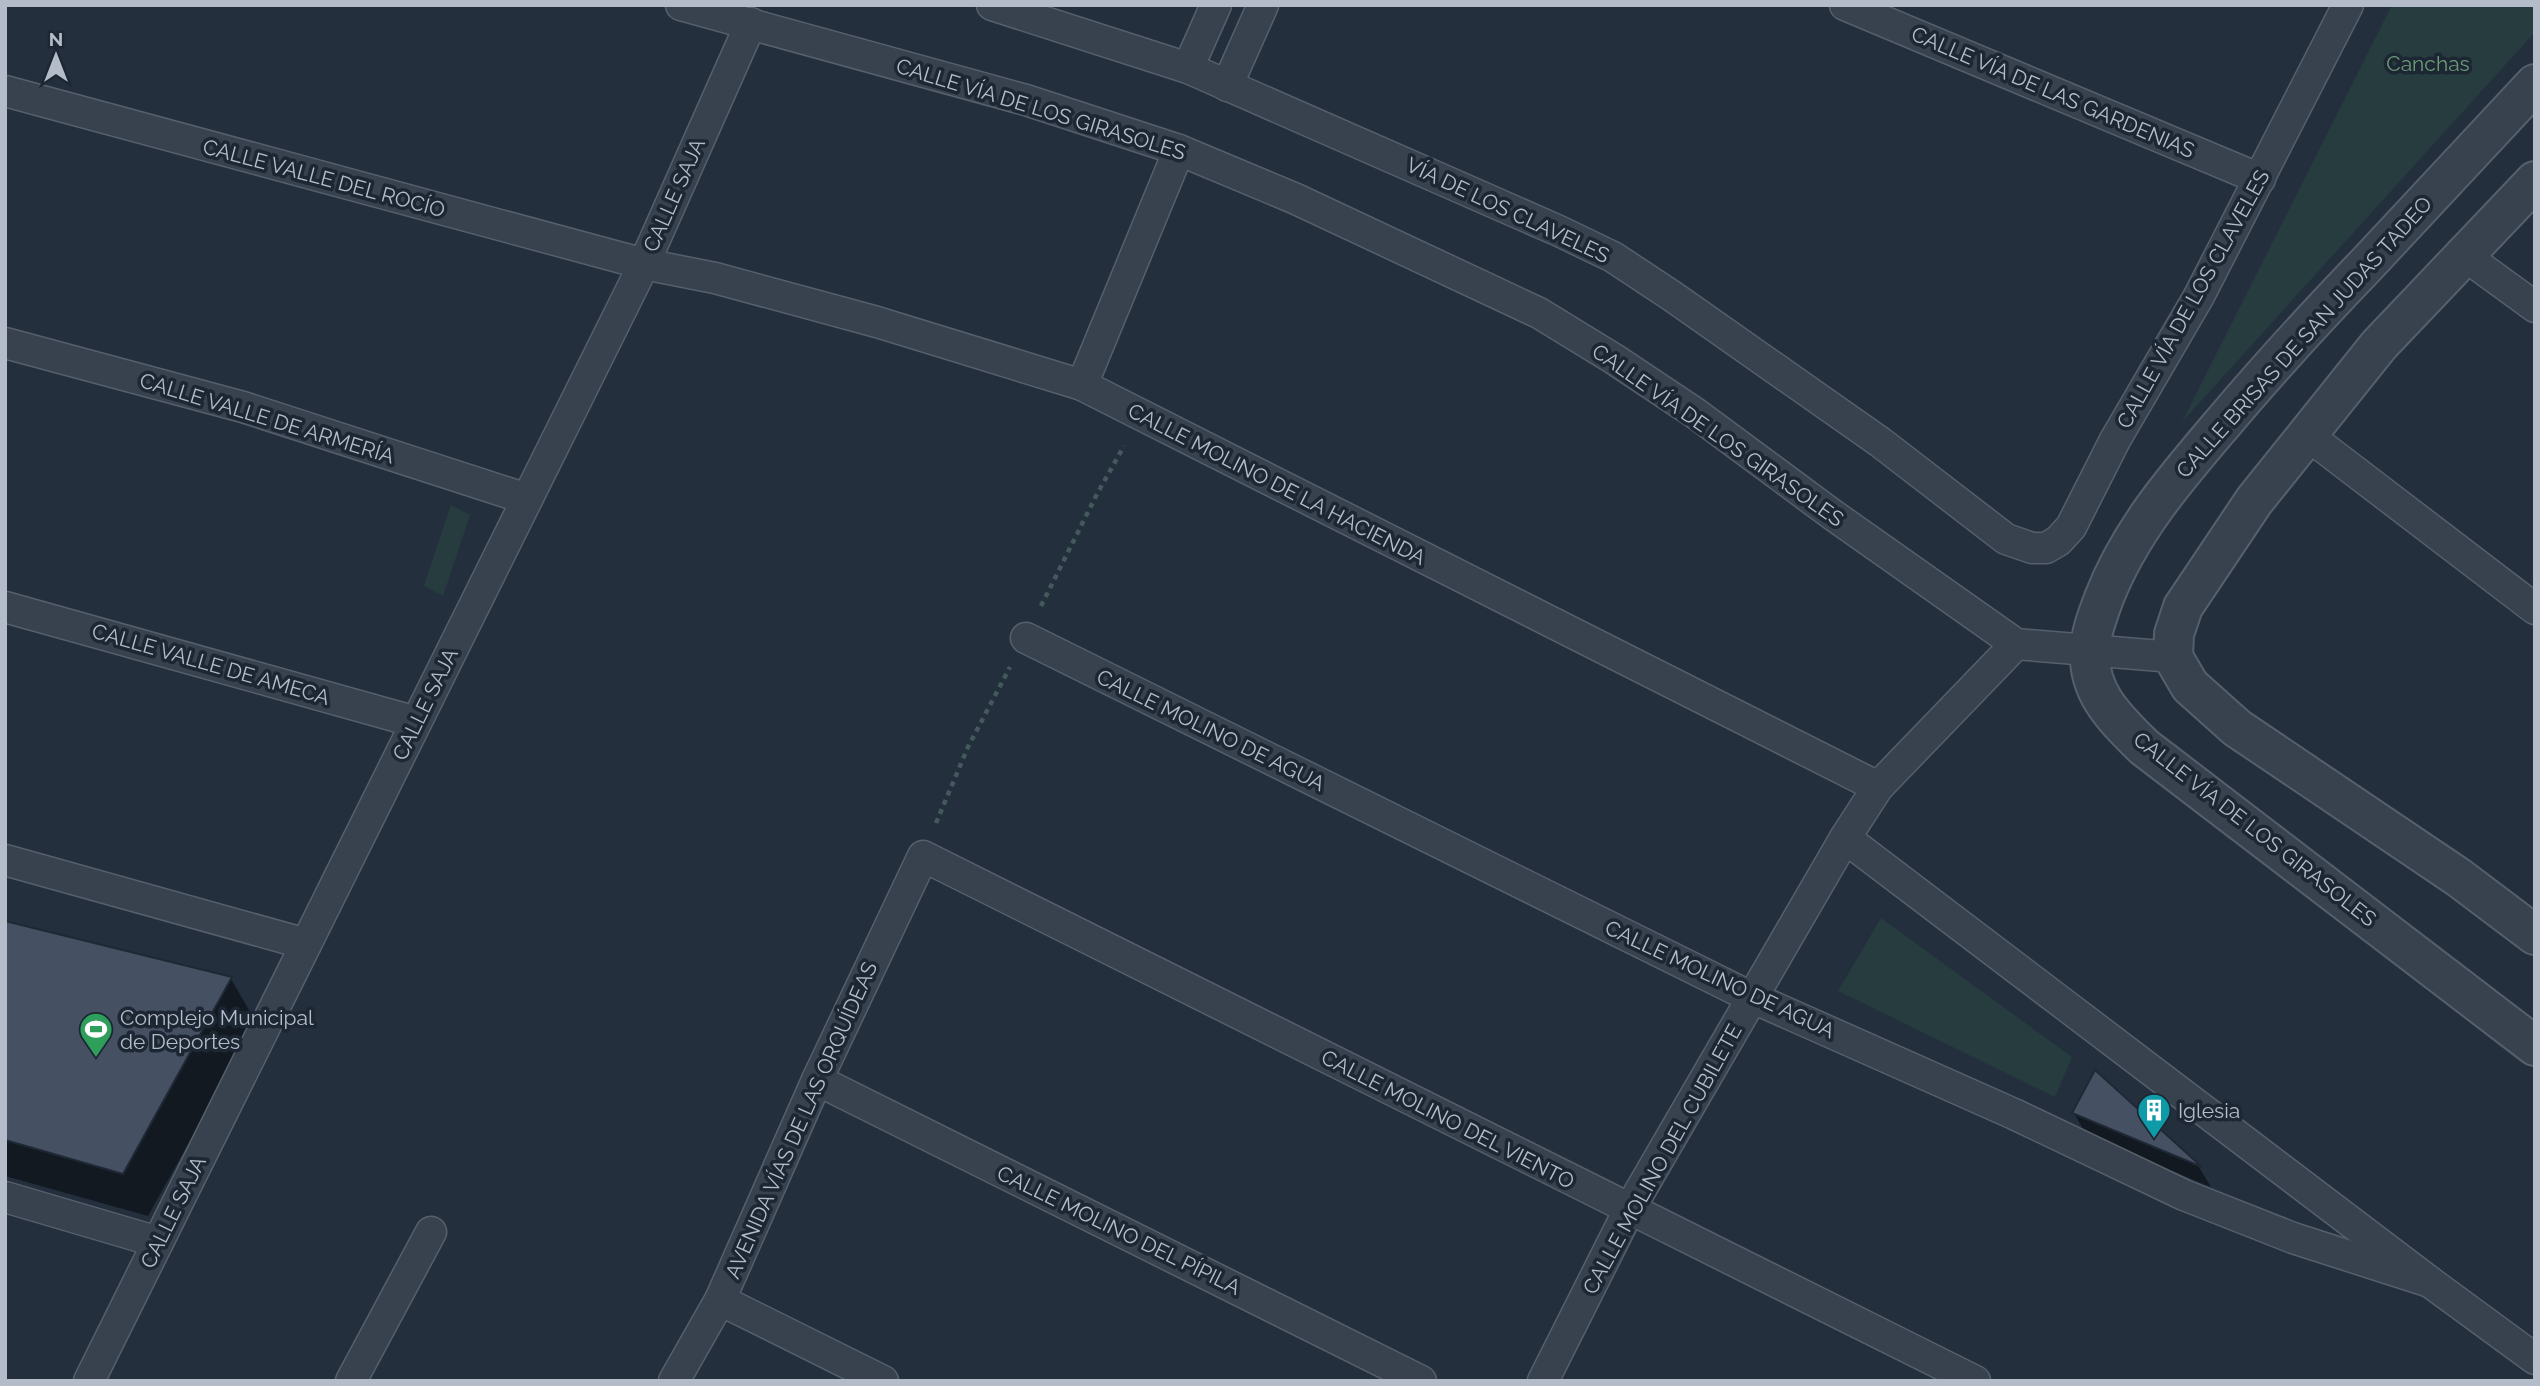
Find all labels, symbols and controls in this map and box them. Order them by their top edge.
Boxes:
north arrow [21,21,91,91]
street label: CALLE VÍA DE LAS GARDENIAS [1908,21,2199,163]
text: N [49,28,63,50]
park label: Canchas [2386,51,2470,76]
street label: CALLE VÍA DE LOS GIRASOLES [893,53,1189,165]
street label: CALLE VALLE DEL ROCÍO [200,134,448,222]
street label: CALLE SAJA [638,134,710,256]
street label: VÍA DE LOS CLAVELES [1402,152,1614,268]
street label: CALLE VÍA DE LOS CLAVELES [2111,165,2275,433]
street label: CALLE BRISAS DE SAN JUDAS TADEO [2171,191,2437,483]
street label: CALLE VÍA DE LOS GIRASOLES [1587,338,1849,532]
street label: CALLE VALLE DE ARMERÍA [137,367,397,469]
street label: CALLE MOLINO DE LA HACIENDA [1124,398,1430,570]
street label: CALLE VALLE DE AMECA [89,618,333,710]
street label: CALLE SAJA [387,644,463,764]
street label: CALLE MOLINO DE AGUA [1093,664,1329,796]
street label: CALLE VÍA DE LOS GIRASOLES [2129,726,2382,932]
street label: CALLE MOLINO DE AGUA [1601,915,1839,1043]
street label: AVENIDA VÍAS DE LAS ORQUÍDEAS [720,958,882,1282]
place label: Complejo Municipal de Deportes [120,1005,314,1054]
sports icon: Complejo Municipal de Deportes [77,1010,115,1059]
street label: CALLE MOLINO DEL CUBILETE [1577,1020,1747,1298]
street label: CALLE MOLINO DEL VIENTO [1317,1044,1579,1194]
building icon: Iglesia [2135,1091,2173,1140]
place label: Iglesia [2178,1098,2240,1123]
street label: CALLE SAJA [135,1152,211,1272]
street label: CALLE MOLINO DEL PÍPILA [993,1160,1245,1300]

